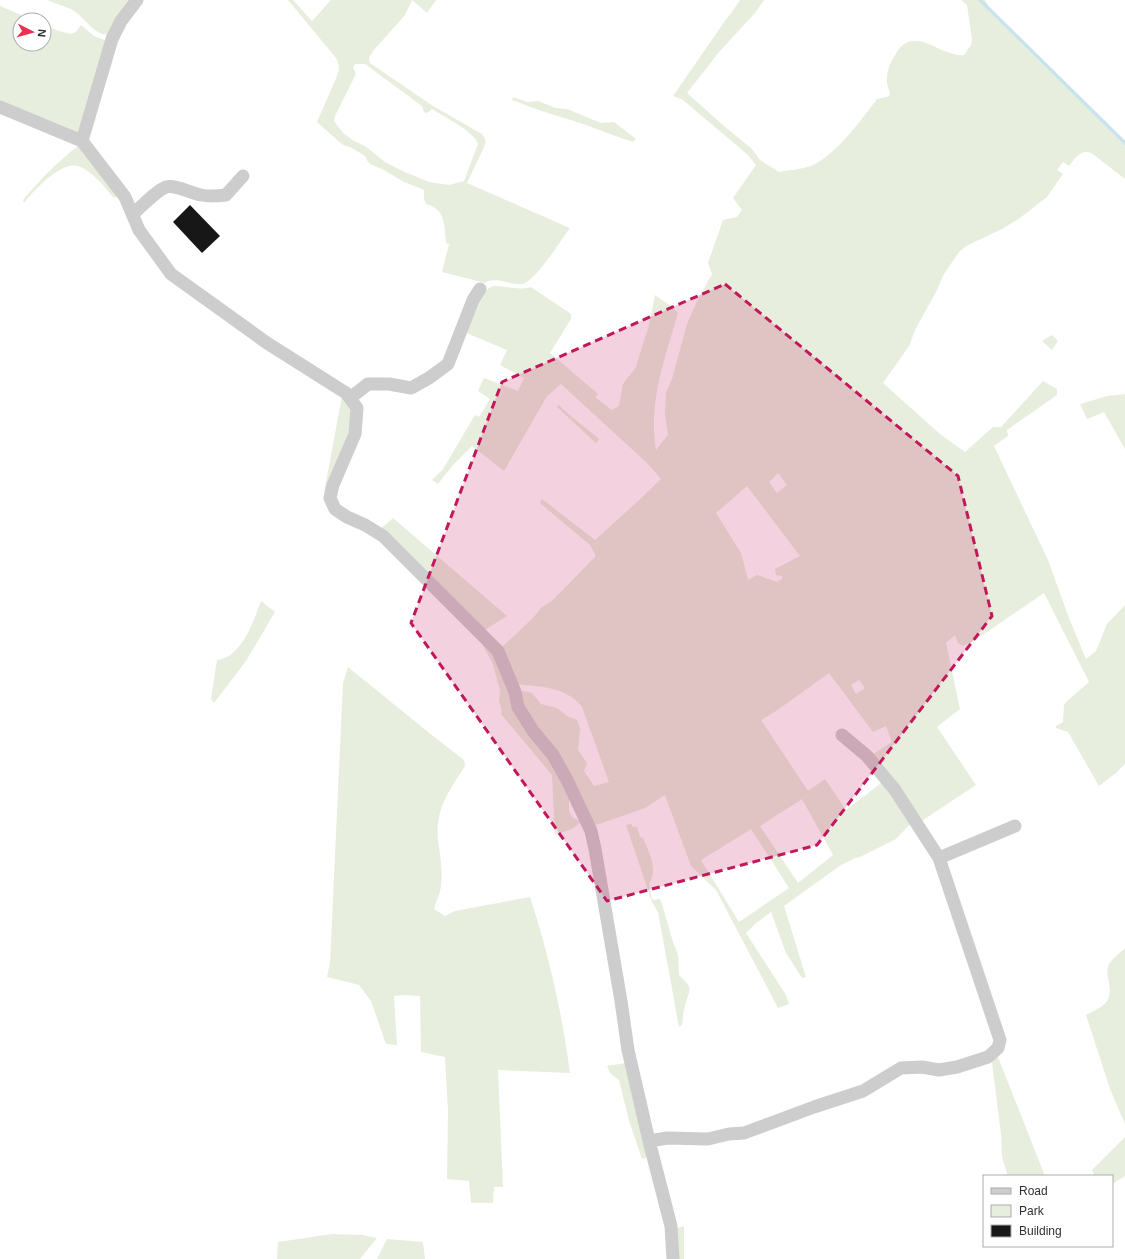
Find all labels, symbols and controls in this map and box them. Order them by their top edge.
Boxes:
north arrow [12,12,52,52]
text: N [36,28,48,38]
legend [983,1175,1113,1247]
text: Road [1019,1184,1048,1198]
text: Park [1019,1204,1045,1218]
text: Building [1019,1224,1062,1238]

